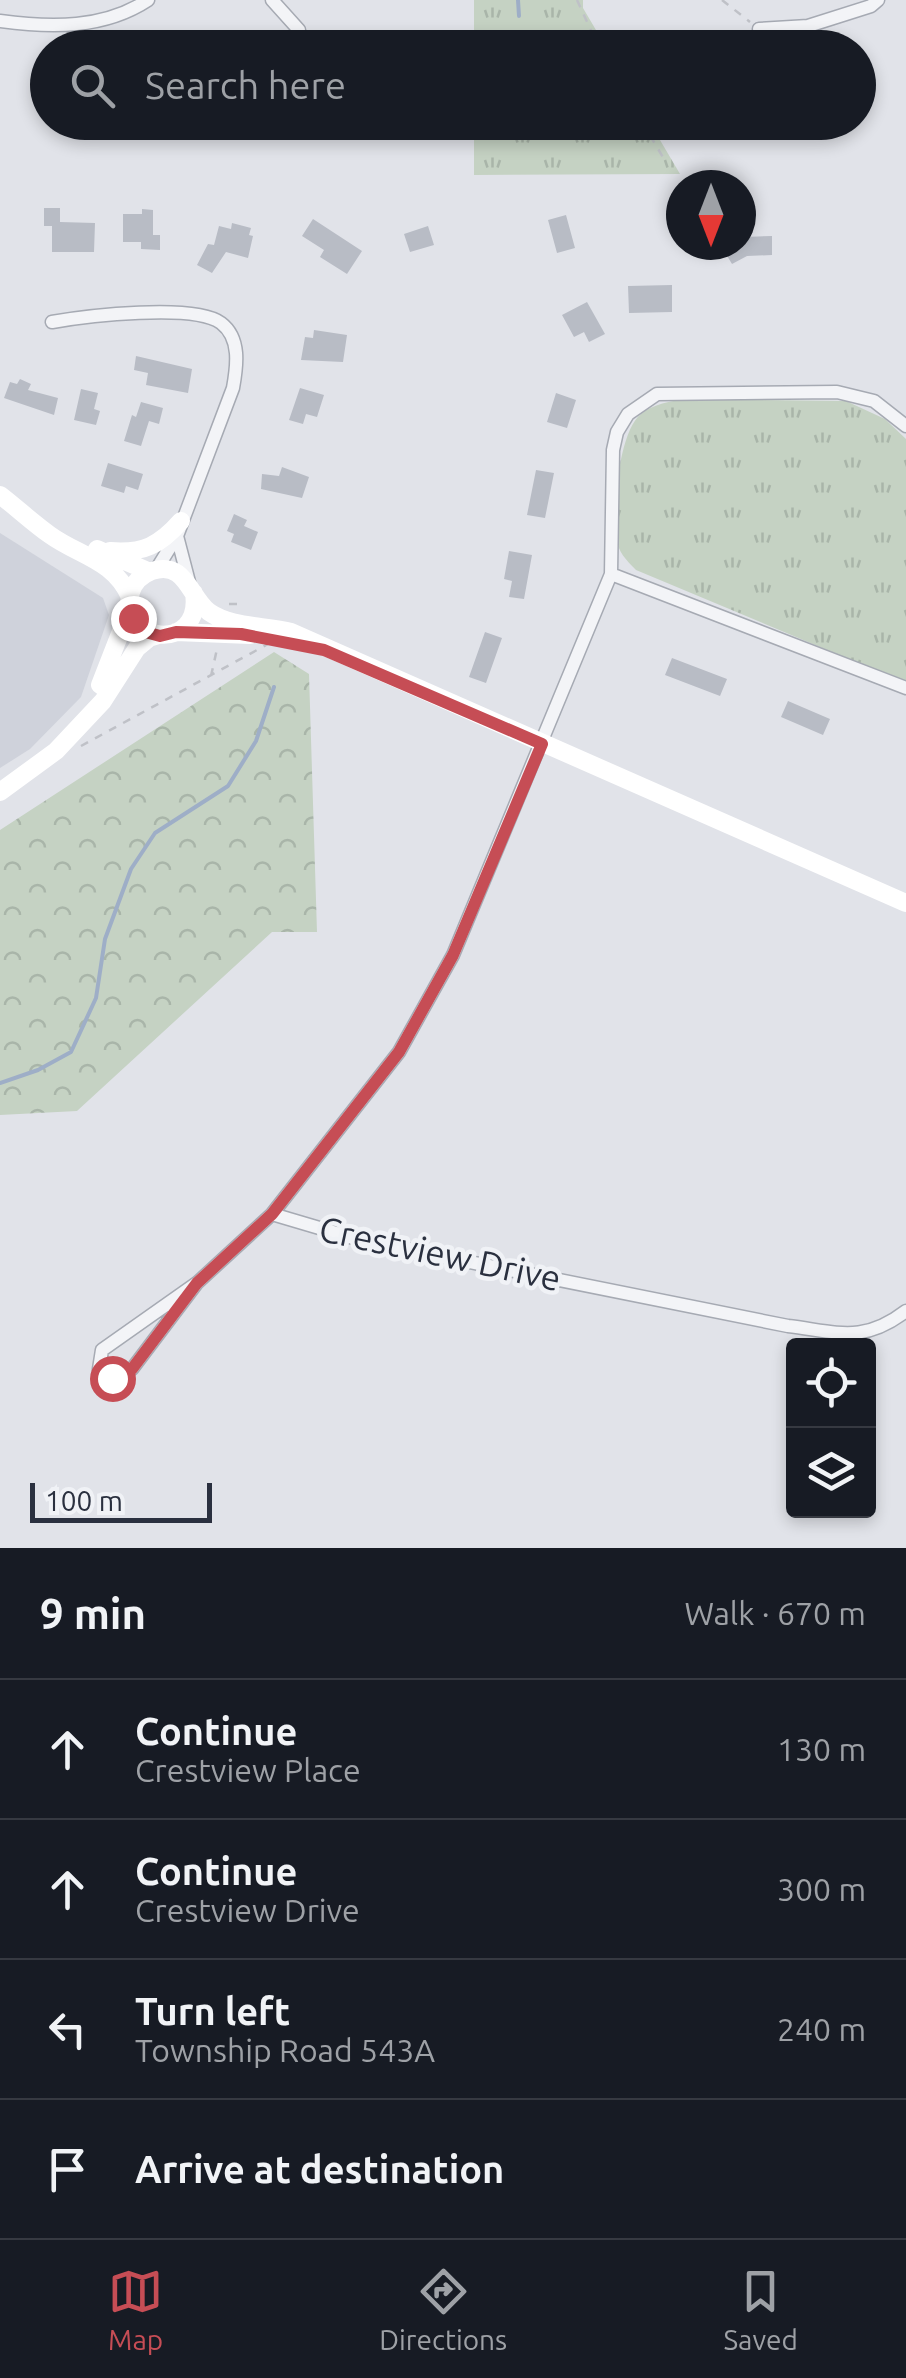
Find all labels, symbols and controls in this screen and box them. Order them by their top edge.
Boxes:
search box [30,30,876,140]
icon: search [65,58,120,113]
text: Search here [145,64,346,106]
north arrow [666,170,756,260]
route end [111,596,157,642]
street label: Crestview Drive [316,1208,565,1298]
map controls [786,1338,876,1518]
button: locate [786,1338,876,1428]
route start [90,1356,136,1402]
button: layers [786,1428,876,1518]
scale bar [30,1478,212,1522]
text: 100 m [45,1485,123,1516]
text: 9 min [40,1590,146,1637]
text: Walk · 670 m [684,1595,866,1631]
text: Continue [135,1710,297,1752]
icon: ahead [40,1722,95,1777]
text: 130 m [777,1731,866,1767]
text: Crestview Place [135,1752,361,1788]
text: Continue [135,1850,297,1892]
icon: ahead [40,1862,95,1917]
text: 300 m [777,1871,866,1907]
text: Crestview Drive [135,1892,360,1928]
text: Turn left [135,1990,290,2032]
icon: left [40,2002,95,2057]
text: 240 m [777,2011,866,2047]
text: Township Road 543A [135,2032,435,2068]
icon: arrive [40,2142,95,2197]
text: Arrive at destination [135,2148,504,2190]
tab: Map [108,2264,163,2355]
tab: Directions [379,2264,507,2355]
tab: Saved [723,2264,798,2355]

